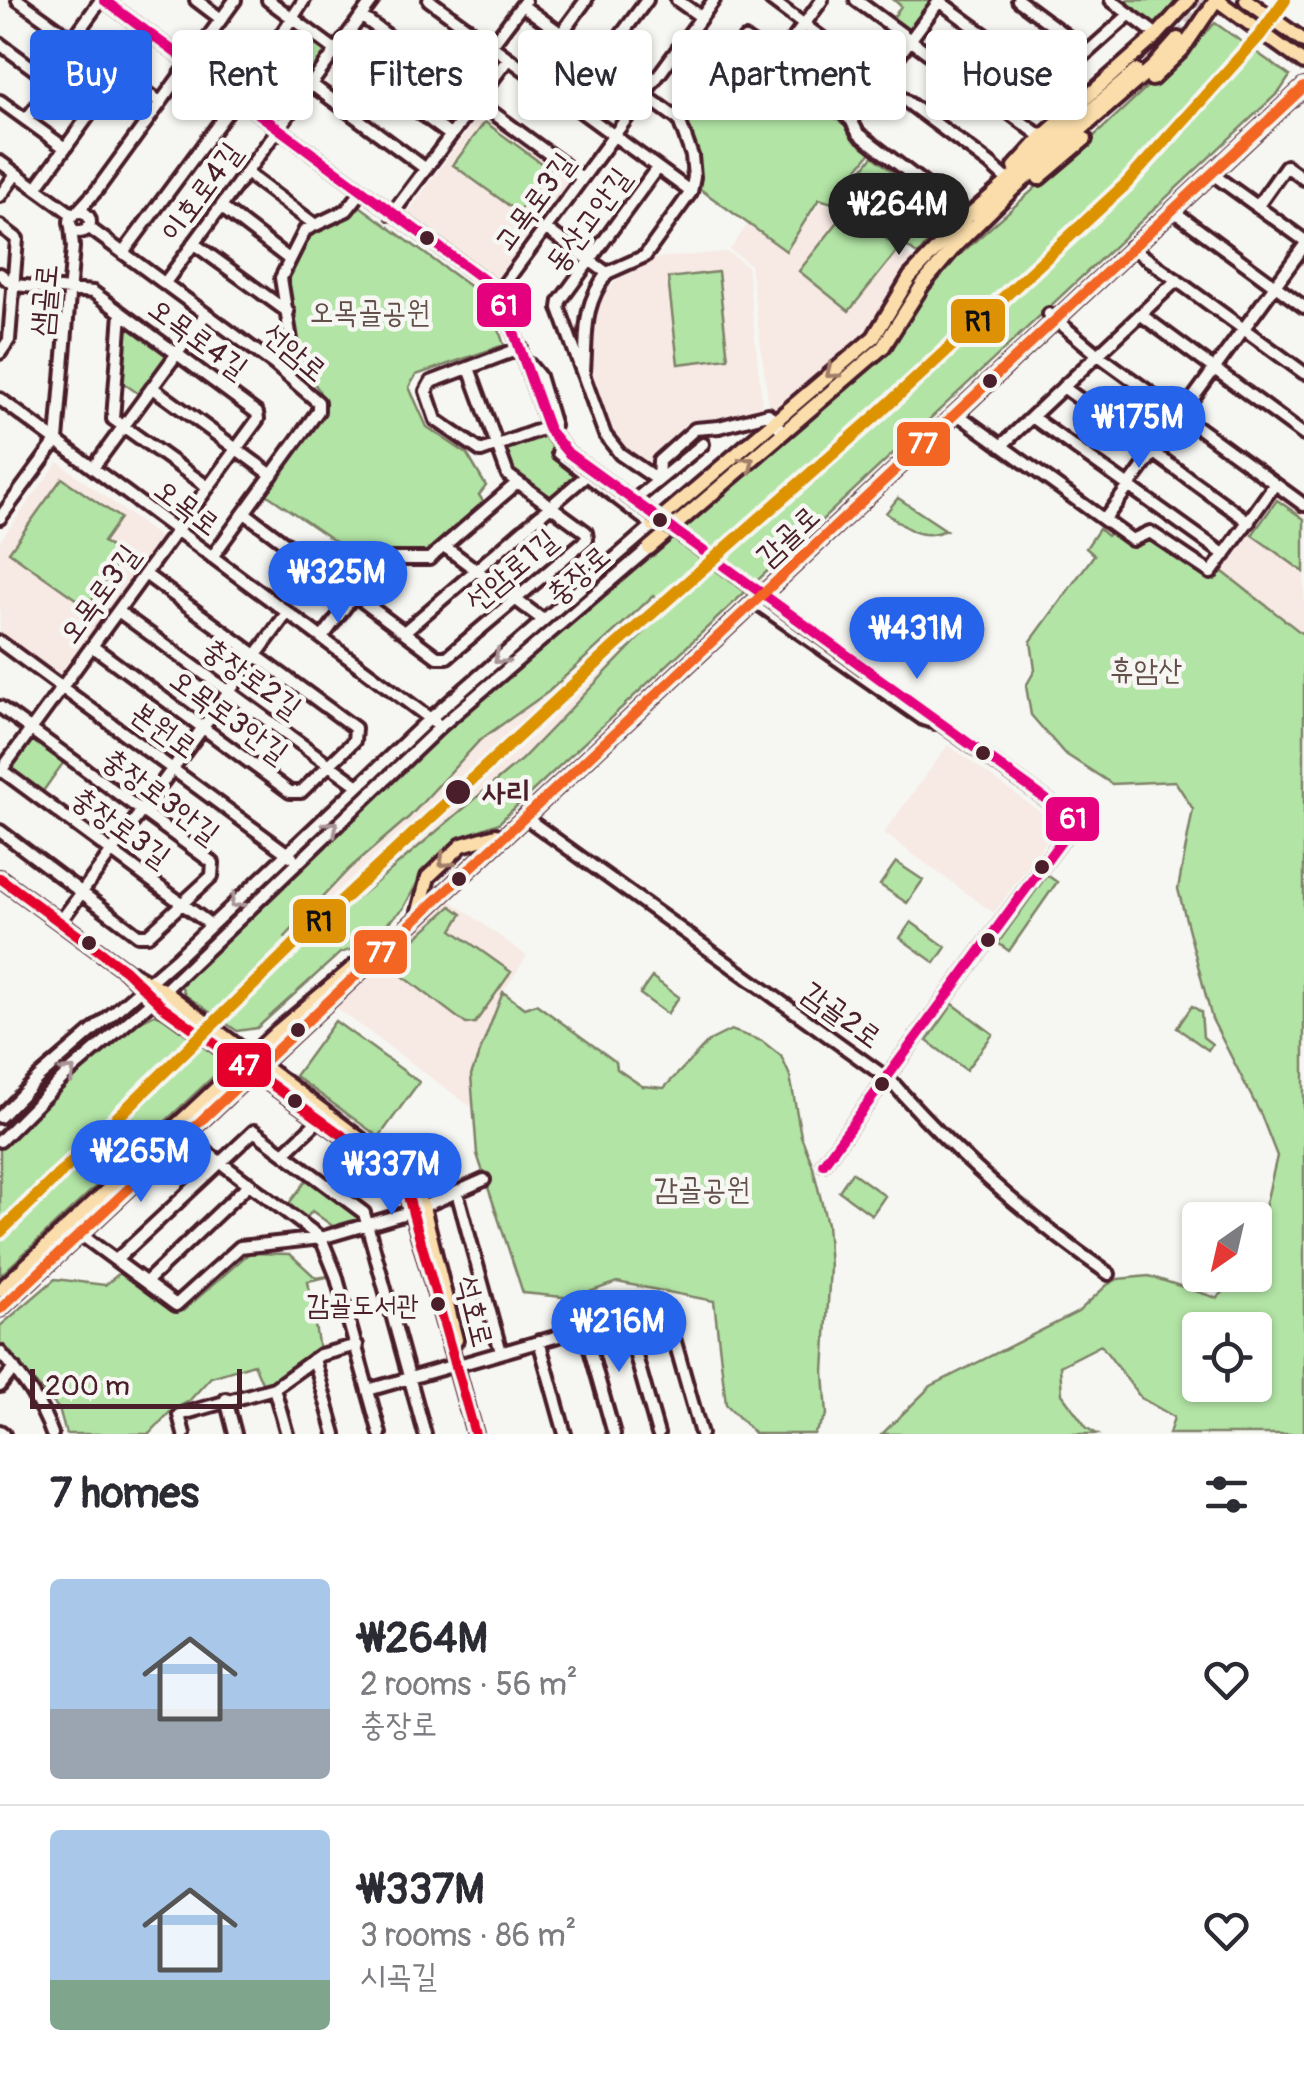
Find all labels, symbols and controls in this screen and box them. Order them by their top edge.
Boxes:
chip: Buy [30,30,152,120]
chip: Rent [172,30,313,120]
chip: Filters [333,30,498,120]
chip: New [518,30,652,120]
chip: Apartment [672,30,906,120]
chip: House [926,30,1087,120]
street label: 이호로4길 [153,135,250,249]
street label: 고목로3길 [486,146,583,259]
street label: 동산고안길 [538,161,639,280]
pin: ₩264M [829,173,969,258]
text: ₩264M [850,185,948,225]
unlabelled marker [417,228,437,248]
street label: 샘골로 [23,262,66,338]
line badge: 61 [475,281,533,329]
text: 61 [490,289,518,324]
street label: 오목로4길 [141,290,255,387]
park label: 오목골공원 [310,294,430,331]
line badge: R1 [949,297,1007,345]
text: R1 [964,305,992,340]
street label: 선암로 [255,315,334,390]
one-way arrow [826,360,844,378]
unlabelled marker [980,371,1000,391]
pin: ₩175M [1069,386,1209,471]
text: ₩175M [1094,398,1184,438]
line badge: 77 [895,420,952,468]
text: 77 [908,427,938,462]
one-way arrow [737,457,755,475]
street label: 오목로 [147,471,227,544]
street label: 감골로 [749,498,827,575]
unlabelled marker [650,510,670,530]
street label: 선암로1길 [458,521,565,619]
street label: 오목로3길 [51,538,148,651]
street label: 충장로 [539,538,618,613]
pin: ₩325M [268,541,408,626]
text: ₩325M [290,553,386,593]
pin: ₩431M [847,597,987,682]
text: ₩431M [871,609,963,649]
street label: 충장로2길 [195,630,308,727]
one-way arrow [493,646,512,664]
park label: 휴암산 [1110,652,1182,689]
street label: 오목로3안길 [162,661,295,772]
street label: 본원로 [124,694,204,767]
street label: 충장로3안길 [95,740,227,853]
unlabelled marker [973,743,993,763]
place label: 사리 [481,774,530,811]
marker: 사리 [443,777,473,807]
street label: 충장로3길 [64,779,177,876]
line badge: 61 [1044,795,1101,843]
text: 61 [1059,802,1087,837]
one-way arrow [321,821,339,839]
one-way arrow [439,849,457,867]
unlabelled marker [1032,857,1052,877]
unlabelled marker [449,869,469,889]
one-way arrow [229,890,247,908]
line badge: R1 [291,897,348,945]
text: R1 [305,905,333,940]
line badge: 77 [352,928,409,976]
unlabelled marker [978,930,998,950]
unlabelled marker [79,933,99,953]
text: 77 [366,936,396,971]
street label: 감골2로 [795,974,889,1057]
unlabelled marker [288,1020,308,1040]
line badge: 47 [215,1041,273,1089]
text: 47 [228,1049,260,1084]
one-way arrow [57,1066,76,1084]
unlabelled marker [872,1074,892,1094]
unlabelled marker [285,1091,305,1111]
pin: ₩265M [71,1120,211,1205]
text: ₩265M [93,1132,189,1172]
pin: ₩337M [322,1133,462,1218]
text: ₩337M [345,1145,439,1185]
park label: 감골공원 [654,1171,750,1208]
north arrow [1182,1202,1272,1292]
map controls [1182,1202,1272,1402]
street label: 석호로 [448,1272,501,1351]
place label: 감골도서관 [306,1288,419,1323]
pin: ₩216M [549,1290,689,1375]
marker: 감골도서관 [428,1294,448,1314]
text: ₩216M [573,1302,665,1342]
button: locate [1182,1312,1272,1402]
scale bar [30,1364,242,1408]
text: 200 m [45,1369,130,1404]
icon: filters [1199,1467,1254,1522]
text: 7 homes [50,1468,199,1520]
text: ₩264M [360,1613,488,1665]
icon: home [130,1619,250,1739]
icon: heart [1199,1652,1254,1707]
text: 2 rooms · 56 m² [360,1665,578,1705]
text: 충장로 [360,1705,437,1745]
text: ₩337M [360,1864,485,1916]
icon: home [130,1870,250,1990]
icon: heart [1199,1903,1254,1958]
text: 3 rooms · 86 m² [360,1916,577,1956]
text: 시곡길 [360,1956,437,1996]

